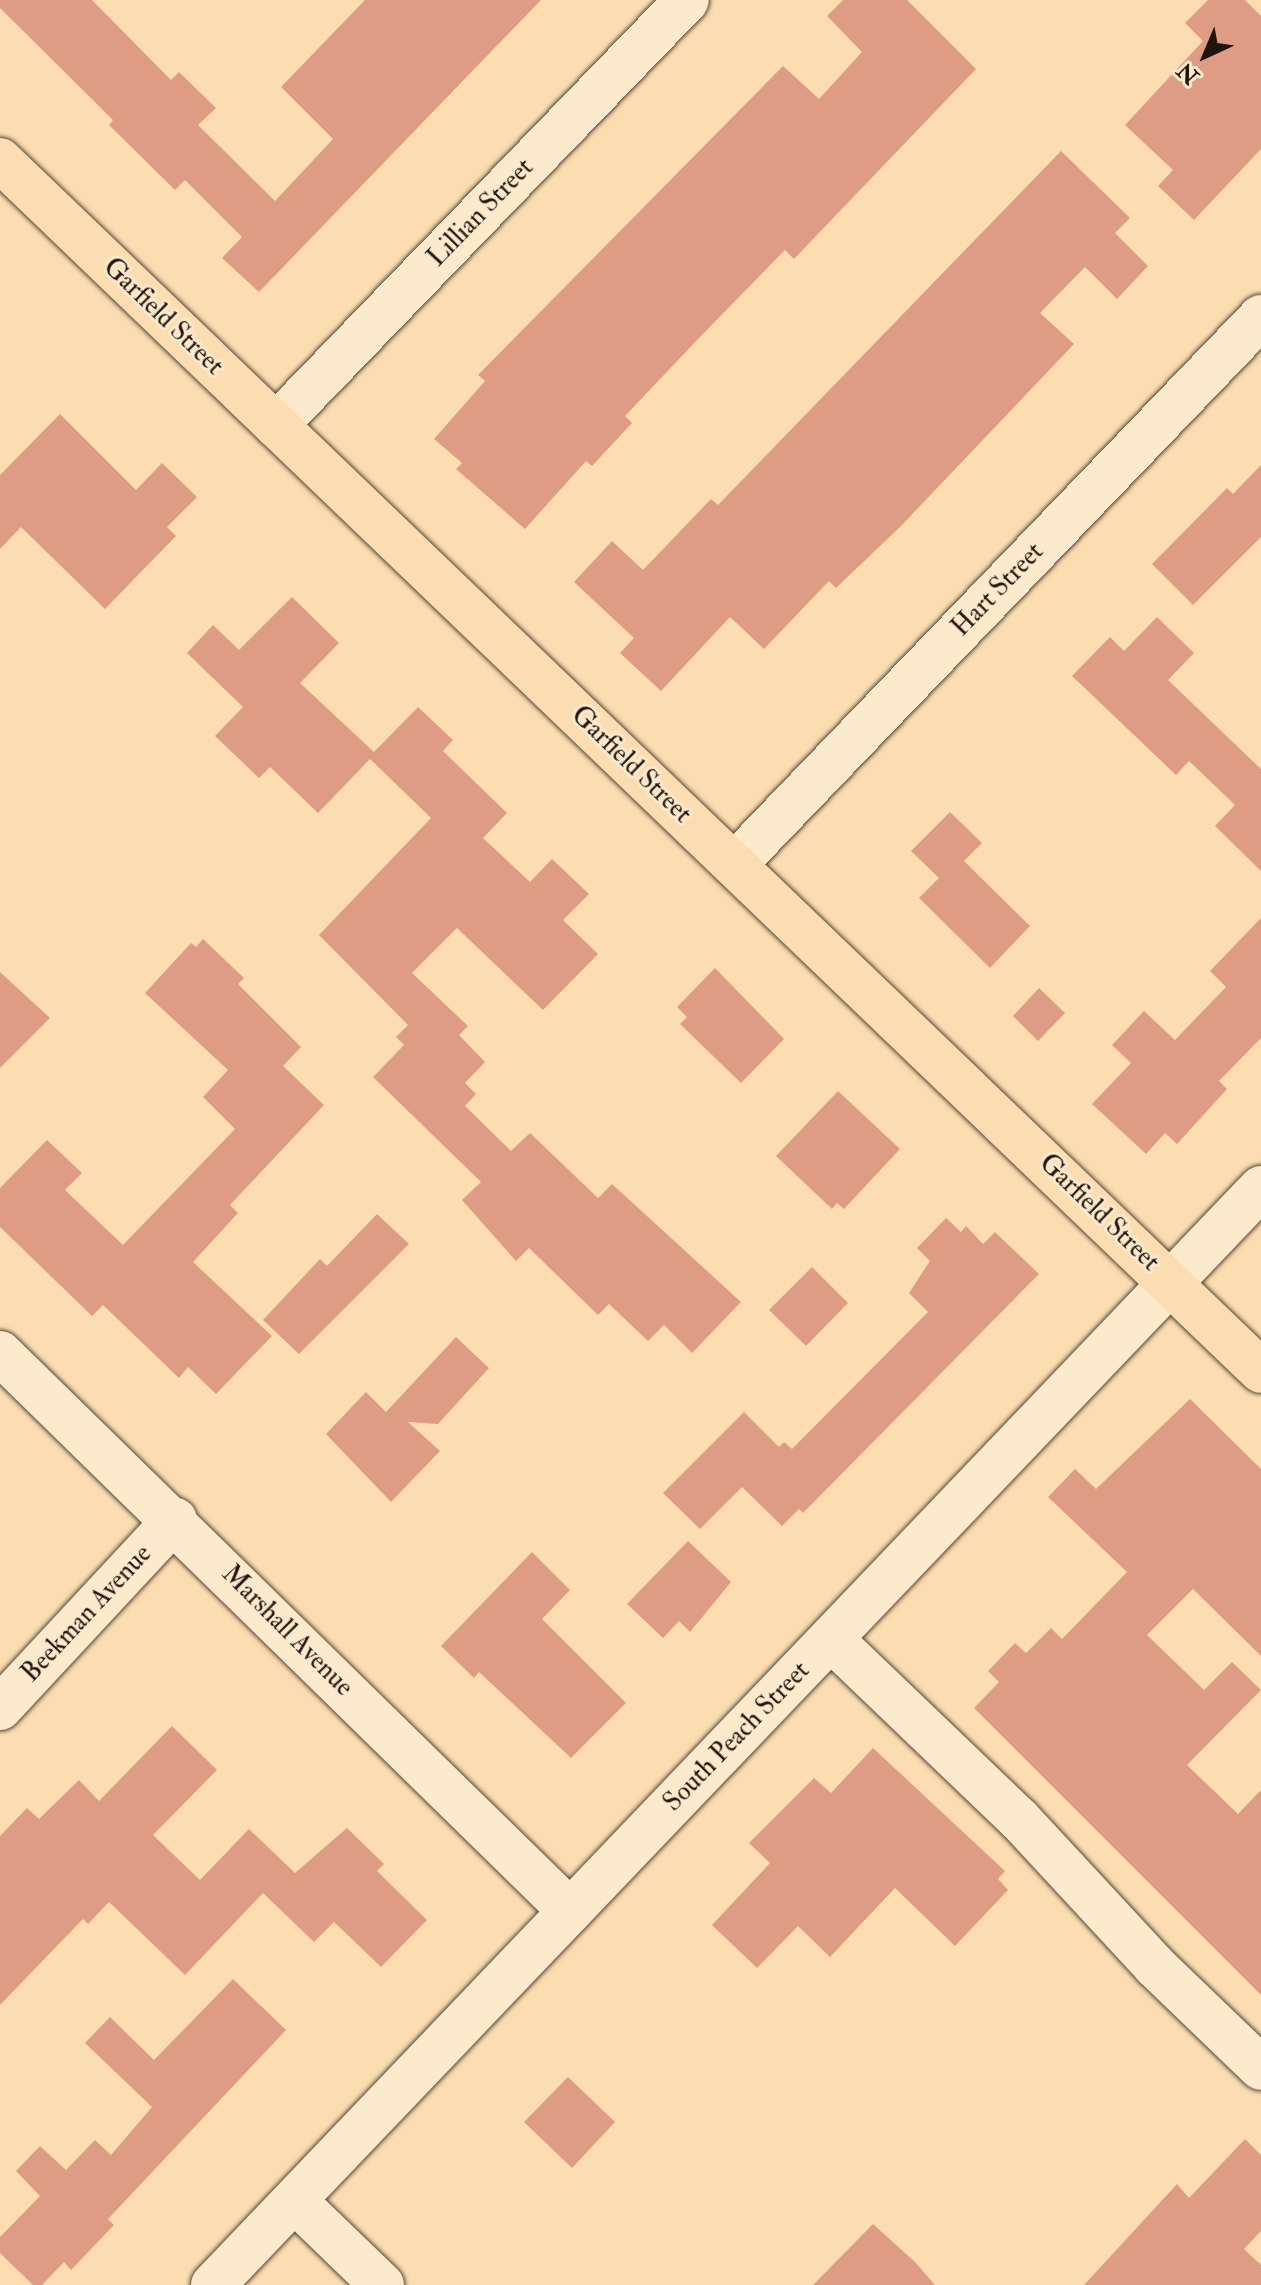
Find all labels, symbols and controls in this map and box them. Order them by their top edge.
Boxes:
north arrow [1165,16,1245,96]
text: N [1172,56,1205,90]
street label: Lillian Street [422,152,540,274]
street label: Garfield Street [96,252,230,382]
street label: Hart Street [946,537,1050,643]
street label: Garfield Street [564,700,698,830]
street label: Garfield Street [1032,1148,1166,1278]
street label: Beekman Avenue [16,1539,158,1689]
street label: Marshall Avenue [215,1559,359,1703]
street label: South Peach Street [658,1656,816,1818]

